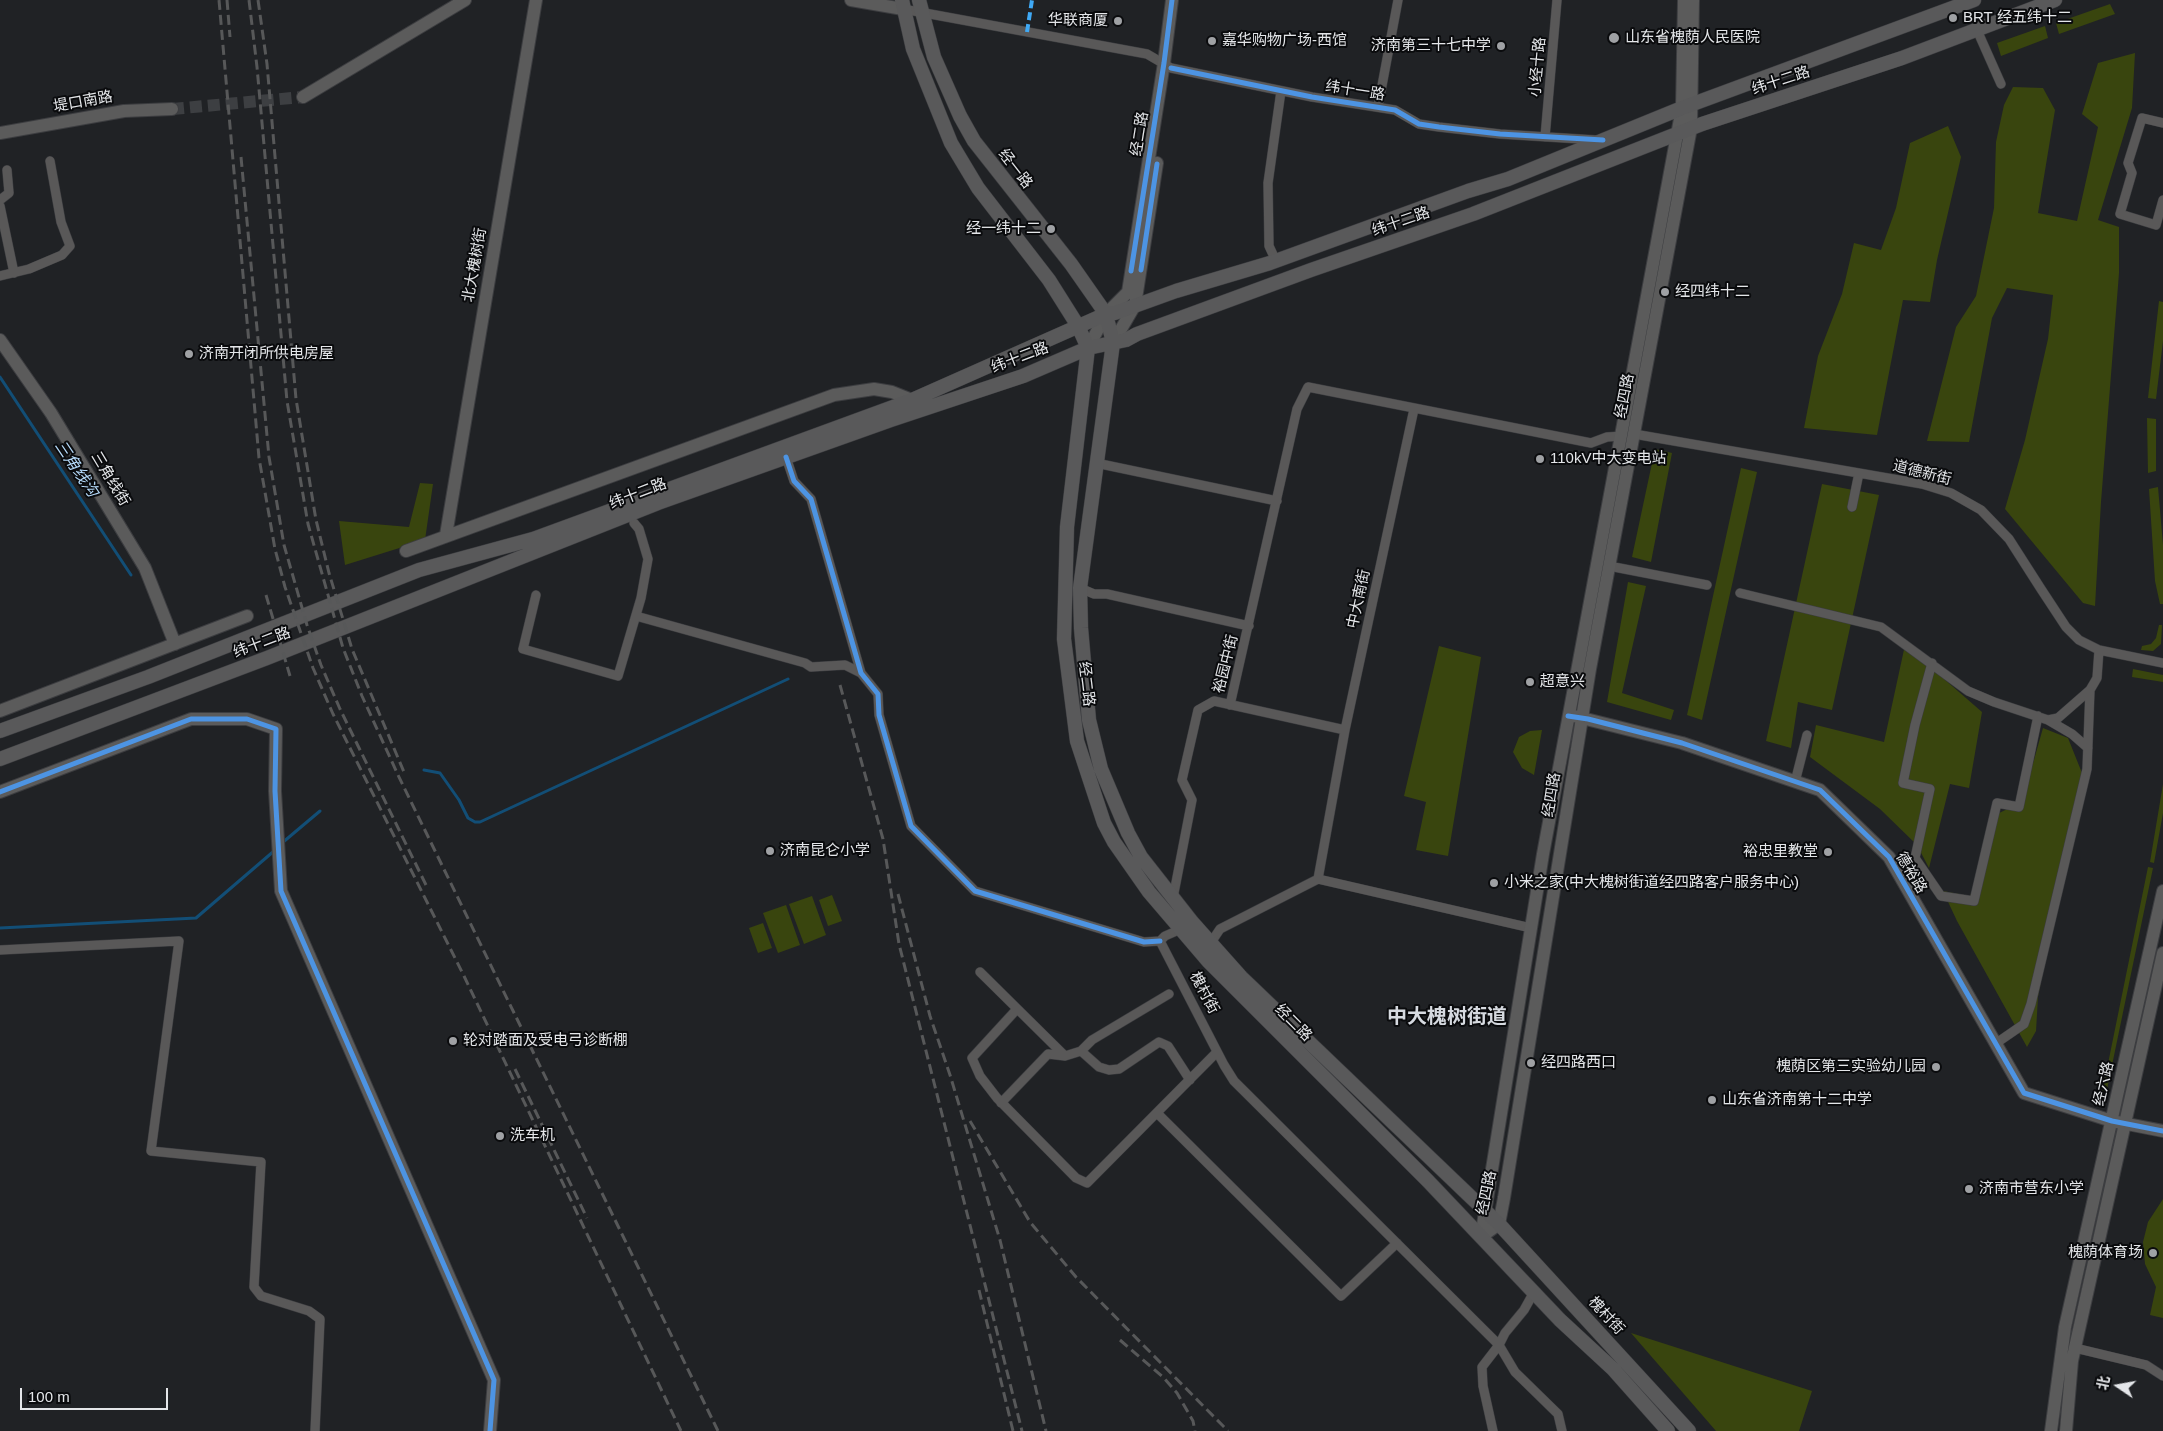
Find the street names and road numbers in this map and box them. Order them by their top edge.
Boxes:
street label: 小经十路 [1526,36,1550,98]
street label: 纬十二路 [1750,63,1812,99]
street label: 纬十一路 [1324,77,1386,105]
street label: 堤口南路 [52,88,114,116]
street label: 经二路 [1128,110,1152,158]
street label: 经一路 [994,146,1036,192]
street label: 纬十二路 [1370,204,1432,240]
street label: 北大槐树街 [460,227,490,303]
street label: 纬十二路 [989,339,1051,377]
street label: 经四路 [1612,372,1638,420]
street label: 三角线街 [87,449,133,509]
street label: 道德新街 [1891,457,1953,489]
street label: 纬十二路 [607,475,669,513]
street label: 中大南街 [1344,568,1374,630]
street label: 纬十二路 [231,624,293,662]
street label: 裕园中街 [1210,633,1242,695]
street label: 经二路 [1074,661,1098,707]
street label: 经四路 [1540,771,1564,819]
street label: 德裕路 [1892,849,1930,897]
street label: 槐村街 [1185,969,1223,1017]
street label: 经二路 [1271,1001,1315,1045]
street label: 经六路 [2090,1060,2118,1108]
street label: 经四路 [1474,1169,1500,1217]
street label: 槐村街 [1584,1293,1628,1339]

